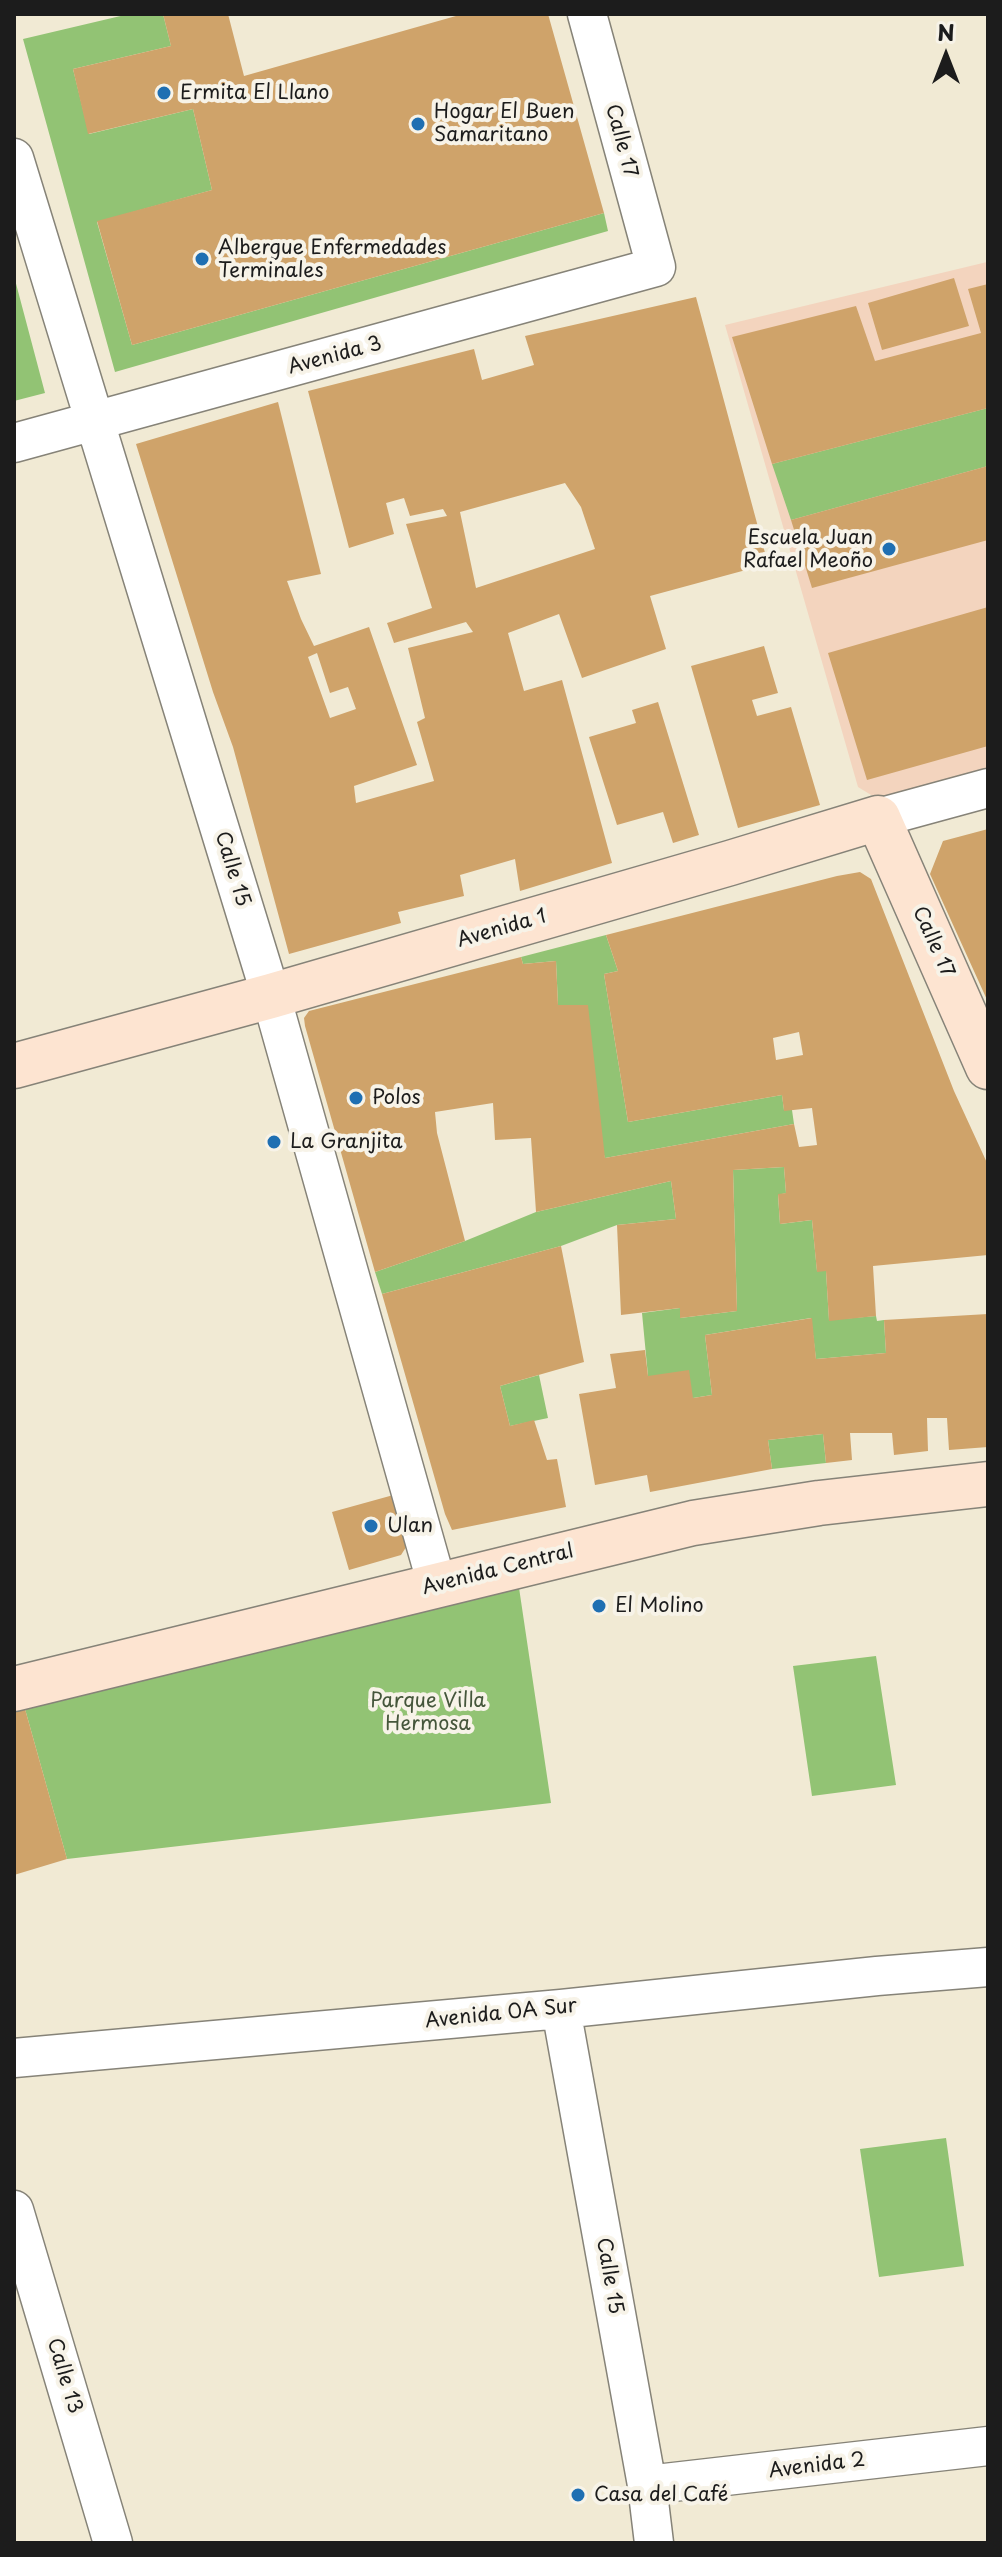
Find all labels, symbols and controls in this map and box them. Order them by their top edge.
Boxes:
text: N [937,15,955,48]
north arrow [906,16,986,96]
place label: Ermita El Llano [180,81,329,105]
marker: Ermita El Llano [155,84,173,102]
place label: Hogar El Buen Samaritano [434,100,574,147]
street label: Calle 17 [600,102,642,180]
marker: Hogar El Buen Samaritano [409,115,427,133]
place label: Albergue Enfermedades Terminales [218,236,446,283]
marker: Albergue Enfermedades Terminales [193,250,211,268]
street label: Avenida 3 [285,332,385,380]
place label: Escuela Juan Rafael Meoño [743,526,873,573]
marker: Escuela Juan Rafael Meoño [880,540,898,558]
street label: Calle 15 [209,829,255,909]
street label: Calle 17 [907,903,959,981]
street label: Avenida 1 [455,905,549,953]
place label: Polos [372,1086,421,1110]
marker: Polos [347,1089,365,1107]
place label: La Granjita [290,1130,403,1154]
marker: La Granjita [265,1133,283,1151]
place label: Ulan [387,1514,433,1538]
marker: Ulan [362,1517,380,1535]
street label: Avenida Central [420,1540,576,1600]
place label: El Molino [615,1594,704,1618]
marker: El Molino [590,1597,608,1615]
park label: Parque Villa Hermosa [370,1689,486,1736]
street label: Avenida 0A Sur [424,1994,578,2034]
street label: Calle 15 [590,2236,628,2316]
street label: Calle 13 [41,2335,87,2417]
street label: Avenida 2 [767,2448,867,2484]
place label: Casa del Café [594,2483,728,2507]
marker: Casa del Café [569,2486,587,2504]

